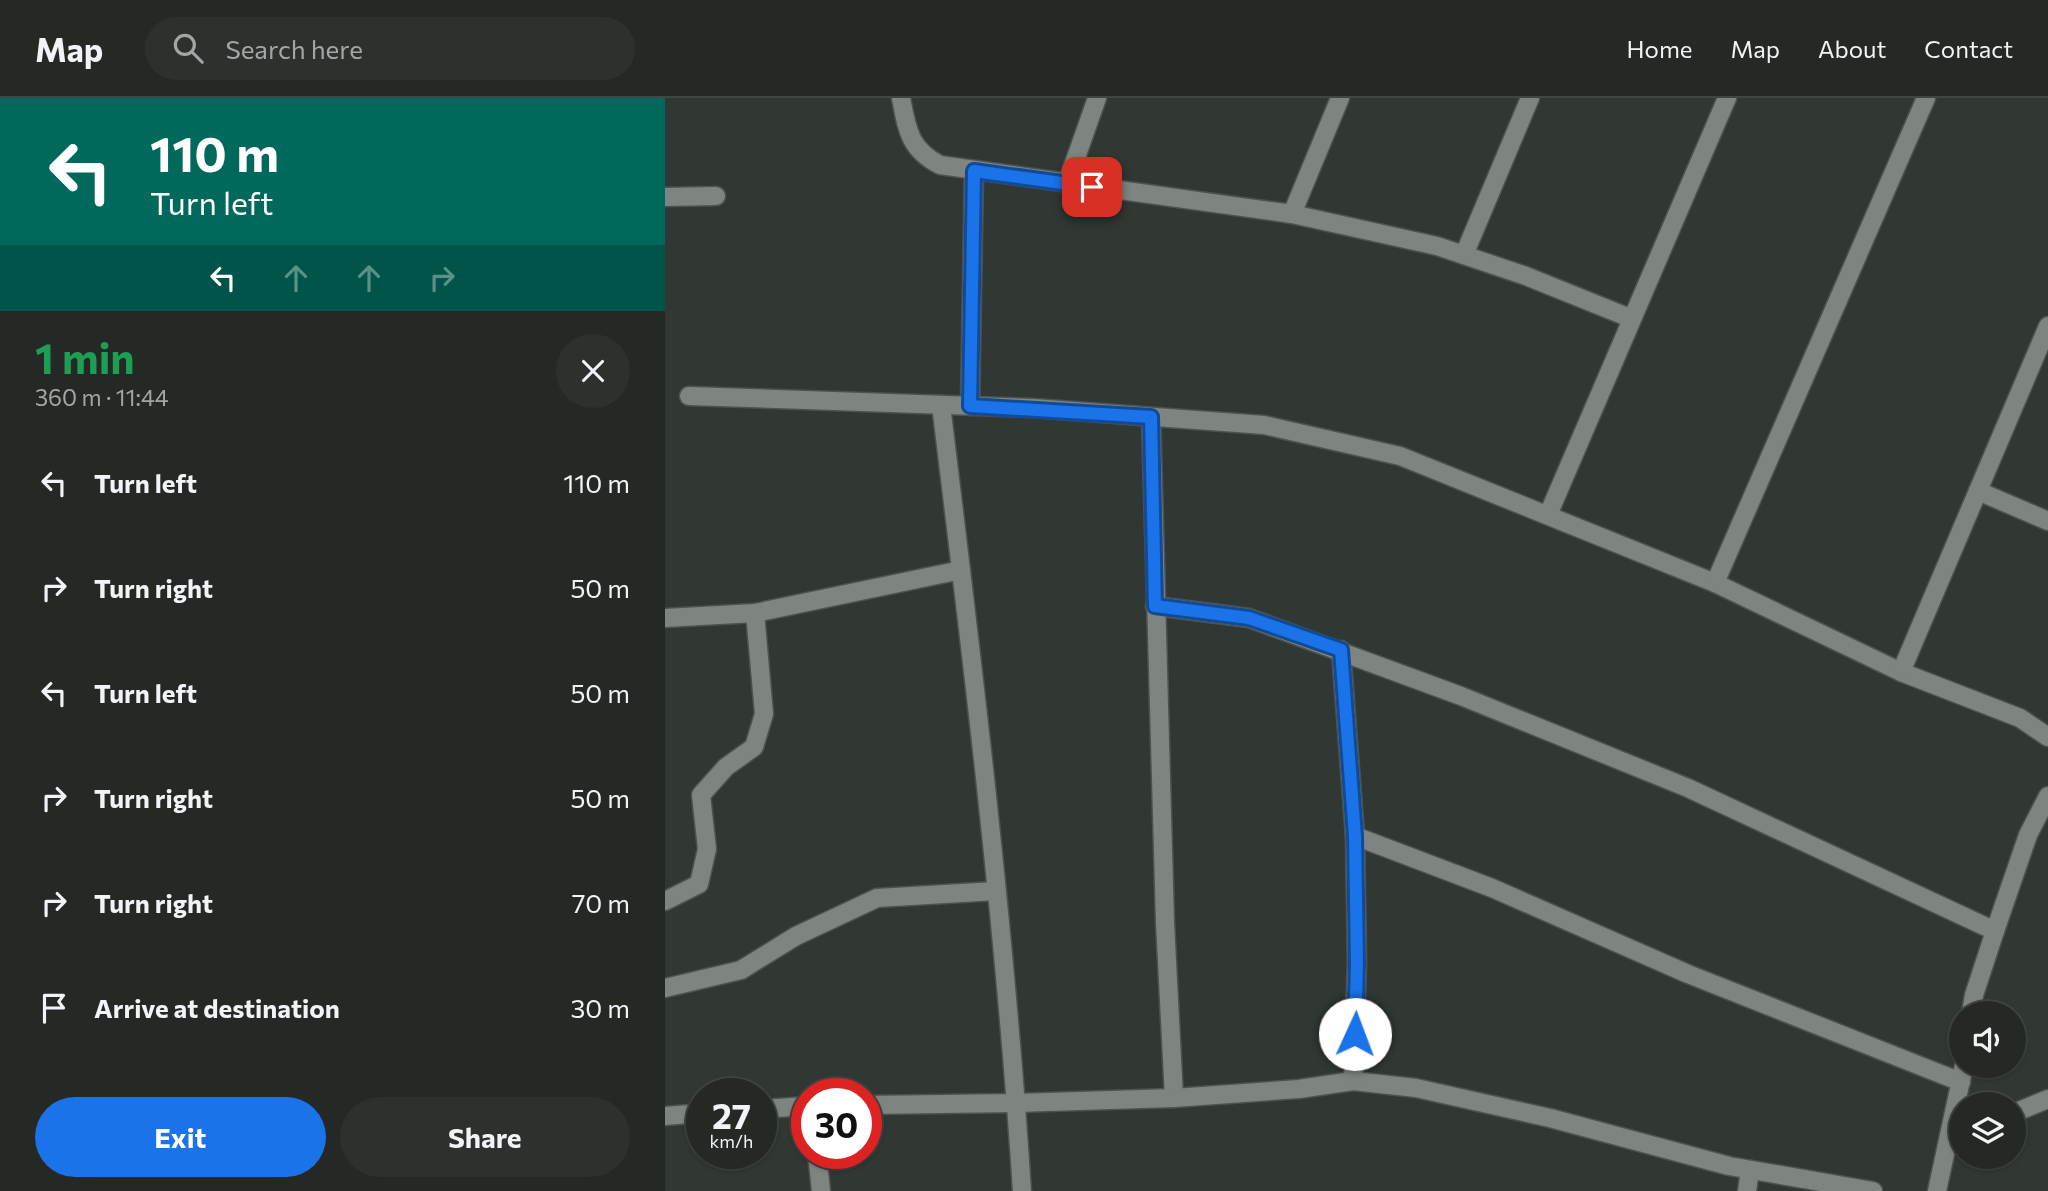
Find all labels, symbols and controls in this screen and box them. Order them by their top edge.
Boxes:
search box [145,17,635,80]
text: Map [35,28,103,69]
icon: search [169,29,207,67]
text: Search here [225,33,363,64]
text: Home [1627,34,1693,63]
text: Map [1731,34,1780,63]
text: About [1818,34,1886,63]
text: Contact [1924,34,2013,63]
text: 110 m [150,122,279,182]
icon: left [35,126,126,217]
pin [1062,157,1122,217]
icon: arrive [1073,168,1111,206]
text: Turn left [150,182,274,222]
icon: left [204,259,242,297]
icon: ahead [277,259,315,297]
icon: ahead [350,259,388,297]
icon: right [423,259,461,297]
text: 1 min [35,331,135,383]
button: close [556,334,630,408]
text: 360 m · 11:44 [35,383,169,411]
icon: left [35,464,73,502]
text: Turn left [94,467,197,498]
text: 110 m [563,467,630,498]
icon: right [35,569,73,607]
text: Turn right [94,572,213,603]
text: 50 m [570,572,630,603]
icon: left [35,674,73,712]
text: Turn left [94,677,197,708]
text: 50 m [570,677,630,708]
icon: right [35,779,73,817]
text: Turn right [94,782,213,813]
text: 50 m [570,782,630,813]
icon: right [35,884,73,922]
text: Turn right [94,887,213,918]
text: 70 m [572,887,630,918]
icon: arrive [35,989,73,1027]
text: Arrive at destination [94,992,340,1023]
text: 30 m [571,992,630,1023]
position arrow [1318,997,1392,1071]
map controls [1949,1001,2026,1169]
button: sound [1949,1001,2026,1078]
speed limit sign: 30 [791,1078,882,1169]
button: layers [1949,1092,2026,1169]
text: 27 [712,1093,751,1136]
button: Exit [35,1097,326,1177]
button: Share [340,1097,630,1177]
text: km/h [710,1130,753,1152]

